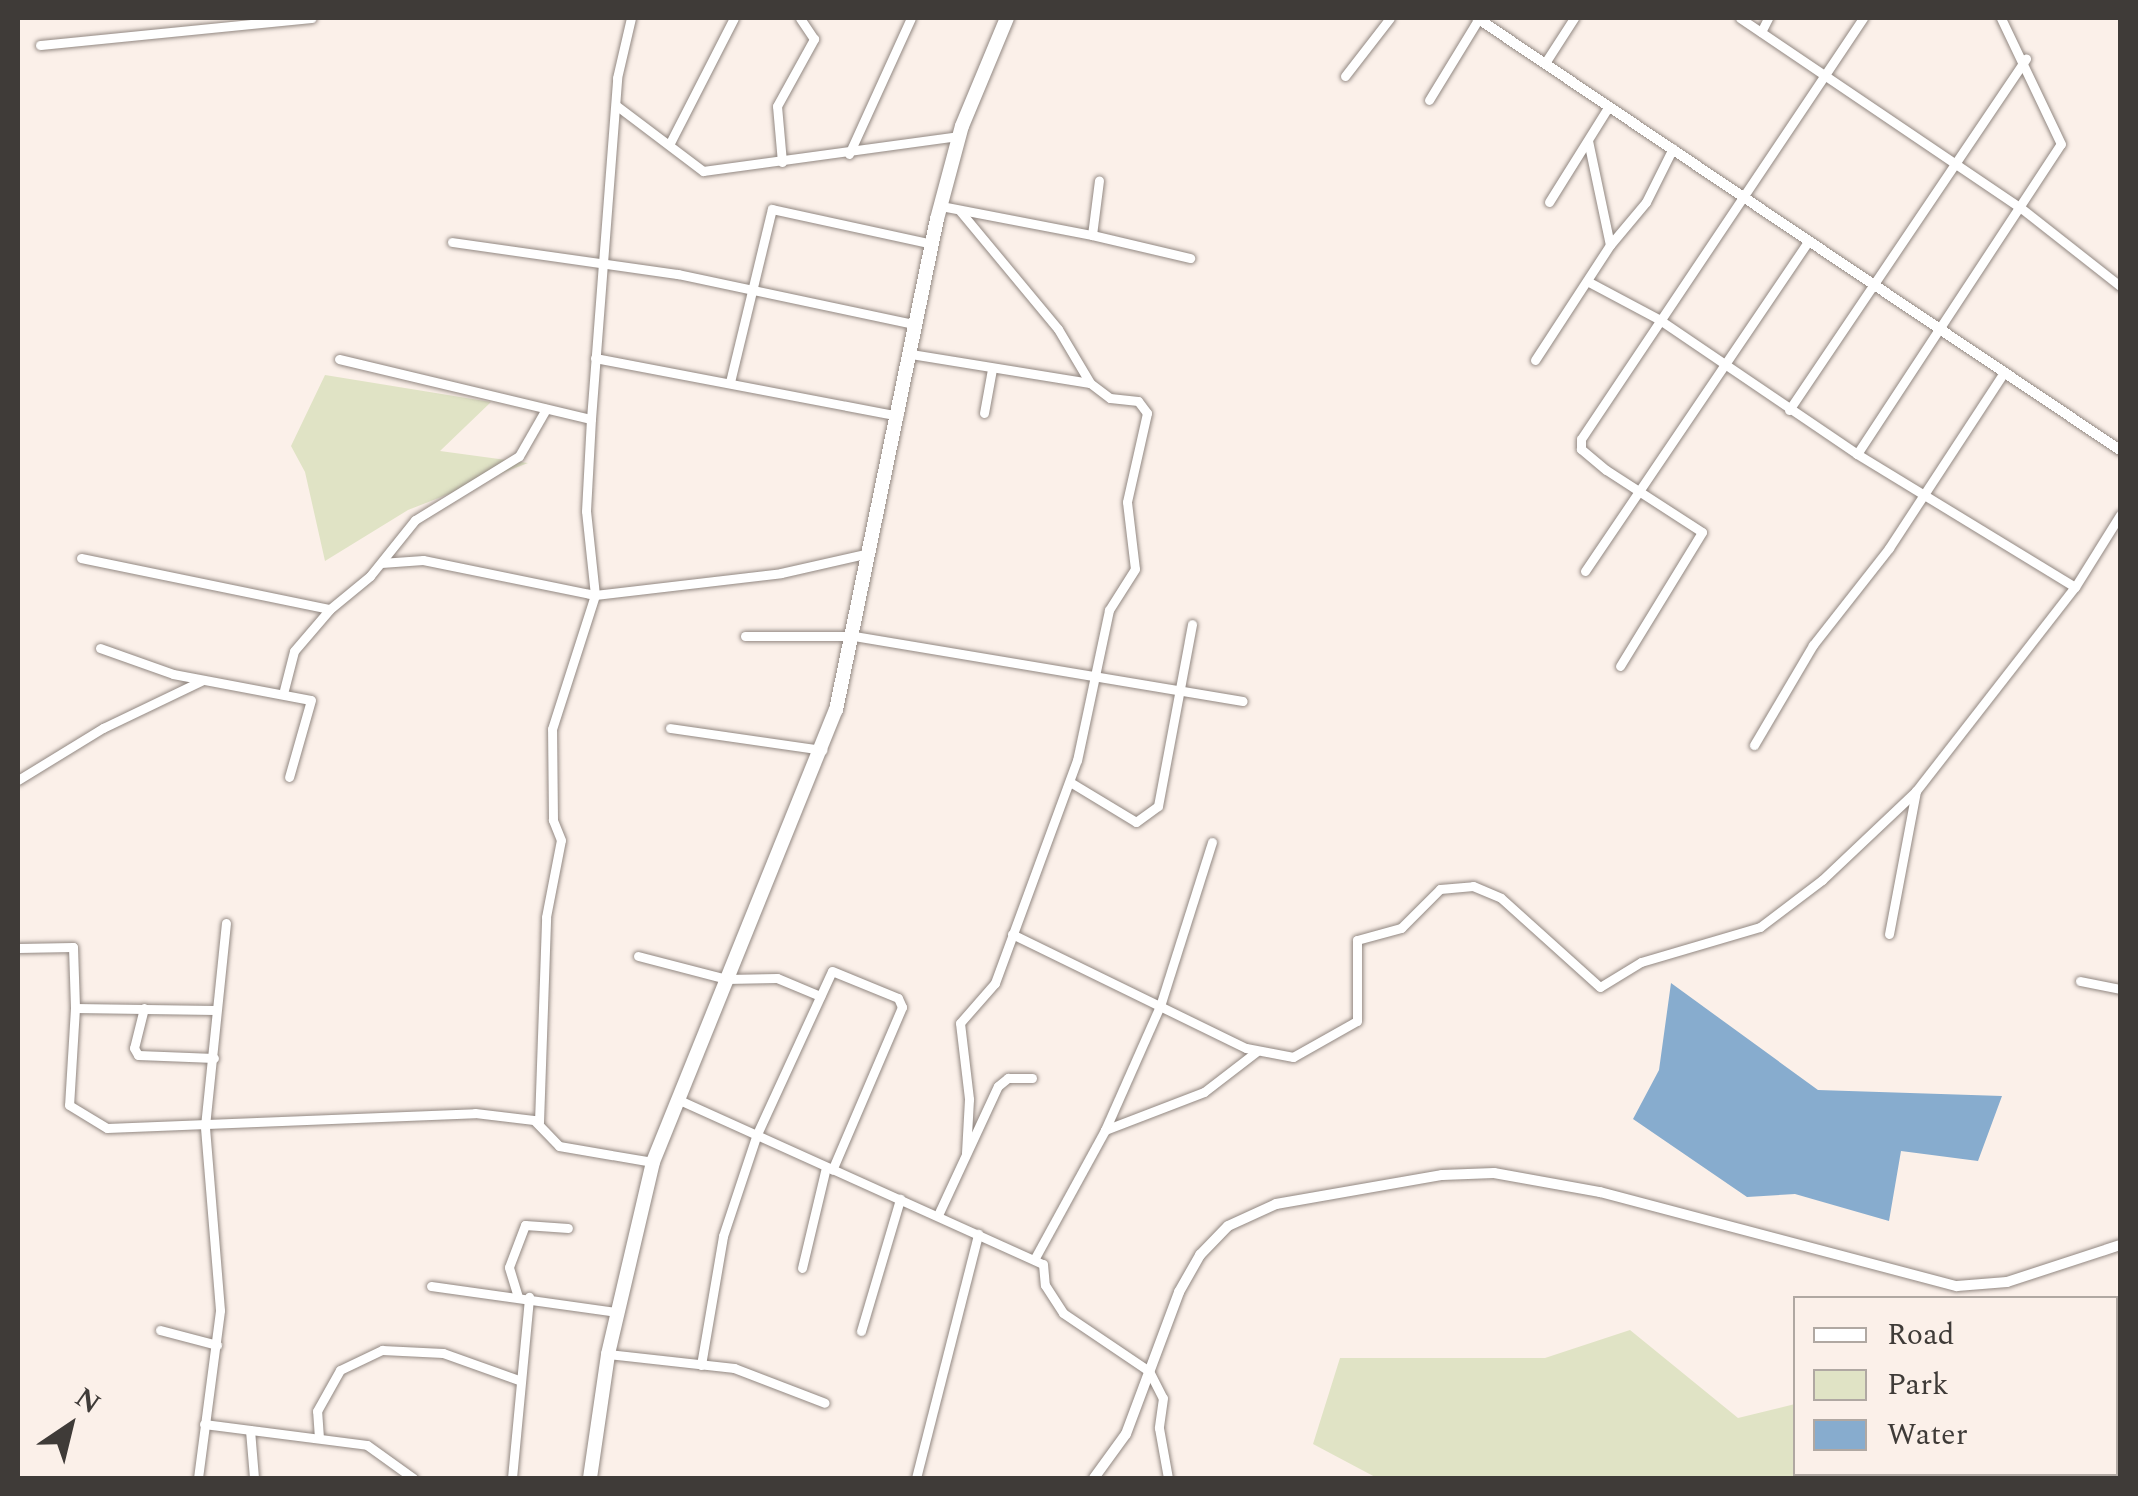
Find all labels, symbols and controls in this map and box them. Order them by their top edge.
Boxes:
legend [1793,1296,2118,1476]
text: Road [1887,1312,1955,1358]
text: Park [1887,1362,1949,1408]
north arrow [20,1376,120,1476]
text: N [66,1377,109,1425]
text: Water [1887,1412,1968,1458]

